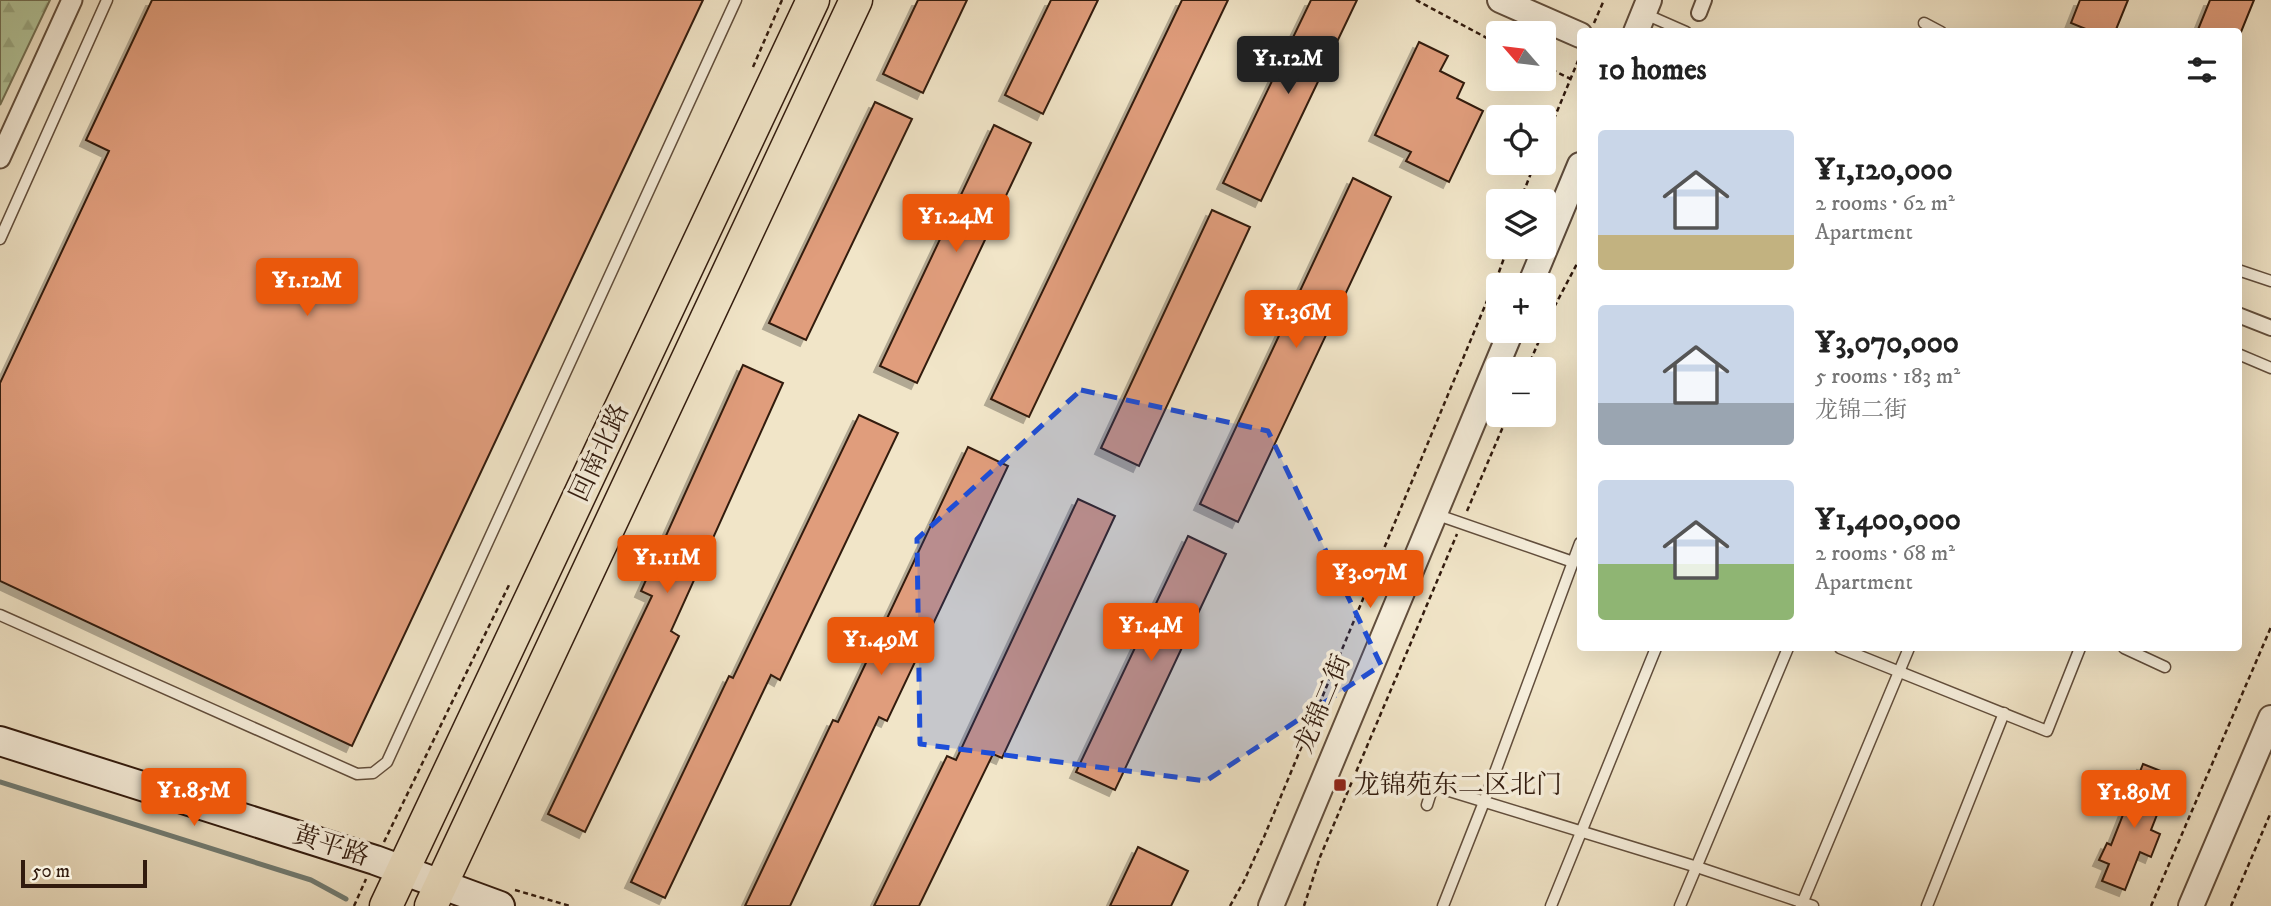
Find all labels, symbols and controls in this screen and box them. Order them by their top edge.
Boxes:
north arrow [1486,21,1556,91]
map controls [1486,21,1556,427]
pin: ¥1.12M [1231,36,1345,96]
text: ¥1.12M [1253,44,1323,73]
icon: filters [2183,51,2221,89]
text: 10 homes [1598,52,1707,89]
button: locate [1486,105,1556,175]
text: ¥1,120,000 [1815,152,1953,189]
icon: home [1654,158,1738,242]
button: layers [1486,189,1556,259]
text: 2 rooms · 62 m² [1815,189,1955,218]
pin: ¥1.24M [899,194,1013,254]
text: ¥1.24M [919,202,993,231]
text: Apartment [1815,218,1913,247]
pin: ¥1.12M [250,258,364,318]
text: ¥1.12M [272,266,342,295]
button: + [1486,273,1556,343]
pin: ¥1.36M [1239,290,1353,350]
text: ¥1.36M [1261,298,1331,327]
text: ¥3,070,000 [1815,325,1959,362]
icon: home [1654,333,1738,417]
button: − [1486,357,1556,427]
text: 5 rooms · 183 m² [1815,362,1960,391]
text: 龙锦二街 [1815,396,1907,425]
street label: 回南北路 [563,399,637,507]
text: ¥1,400,000 [1815,502,1961,539]
icon: home [1654,508,1738,592]
pin: ¥1.11M [610,536,724,595]
text: 2 rooms · 68 m² [1815,539,1955,568]
text: ¥1.11M [633,543,701,572]
pin: ¥3.07M [1313,550,1427,610]
text: ¥3.07M [1333,558,1407,587]
text: Apartment [1815,568,1913,597]
pin: ¥1.4M [1102,604,1200,663]
text: ¥1.4M [1119,611,1183,640]
pin: ¥1.49M [824,618,938,677]
text: ¥1.49M [843,625,919,654]
street label: 龙锦二街 [1287,650,1359,758]
pin: ¥1.85M [137,768,251,828]
place label: 龙锦苑东二区北门 [1354,769,1562,802]
pin: ¥1.89M [2077,770,2191,830]
text: ¥1.85M [157,776,231,805]
marker: 龙锦苑东二区北门 [1332,777,1348,793]
text: ¥1.89M [2097,778,2171,807]
street label: 黄平路 [289,818,373,874]
scale bar [21,857,147,889]
text: 50 m [32,860,70,883]

